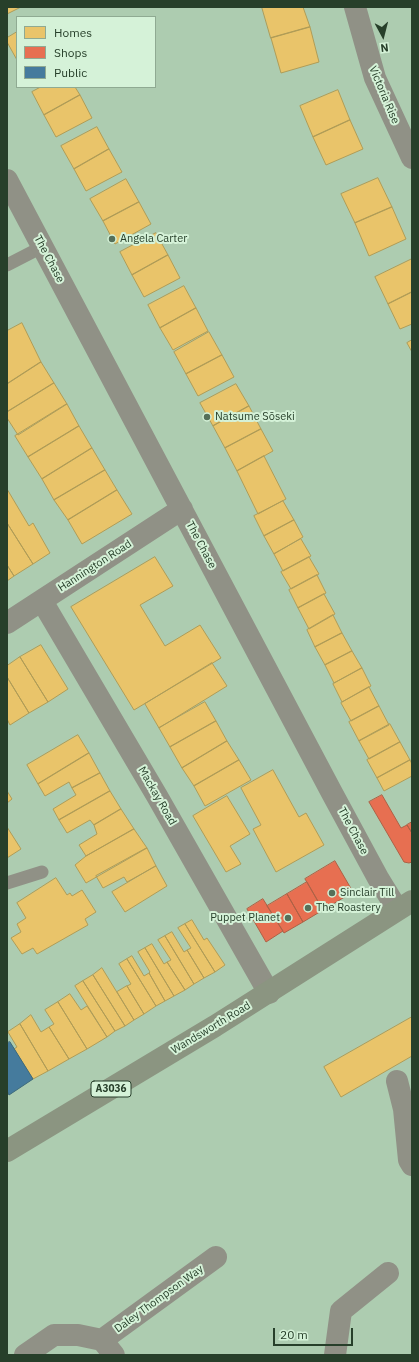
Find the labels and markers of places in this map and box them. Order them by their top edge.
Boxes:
place label: Angela Carter [120,232,187,246]
marker: Angela Carter [107,234,117,244]
place label: Natsume Sōseki [215,410,295,424]
marker: Natsume Sōseki [202,412,212,422]
place label: Sinclair Till [340,886,394,900]
marker: Sinclair Till [327,888,337,898]
place label: The Roastery [316,901,381,915]
marker: The Roastery [303,903,313,913]
place label: Puppet Planet [210,911,280,925]
marker: Puppet Planet [283,913,293,923]

